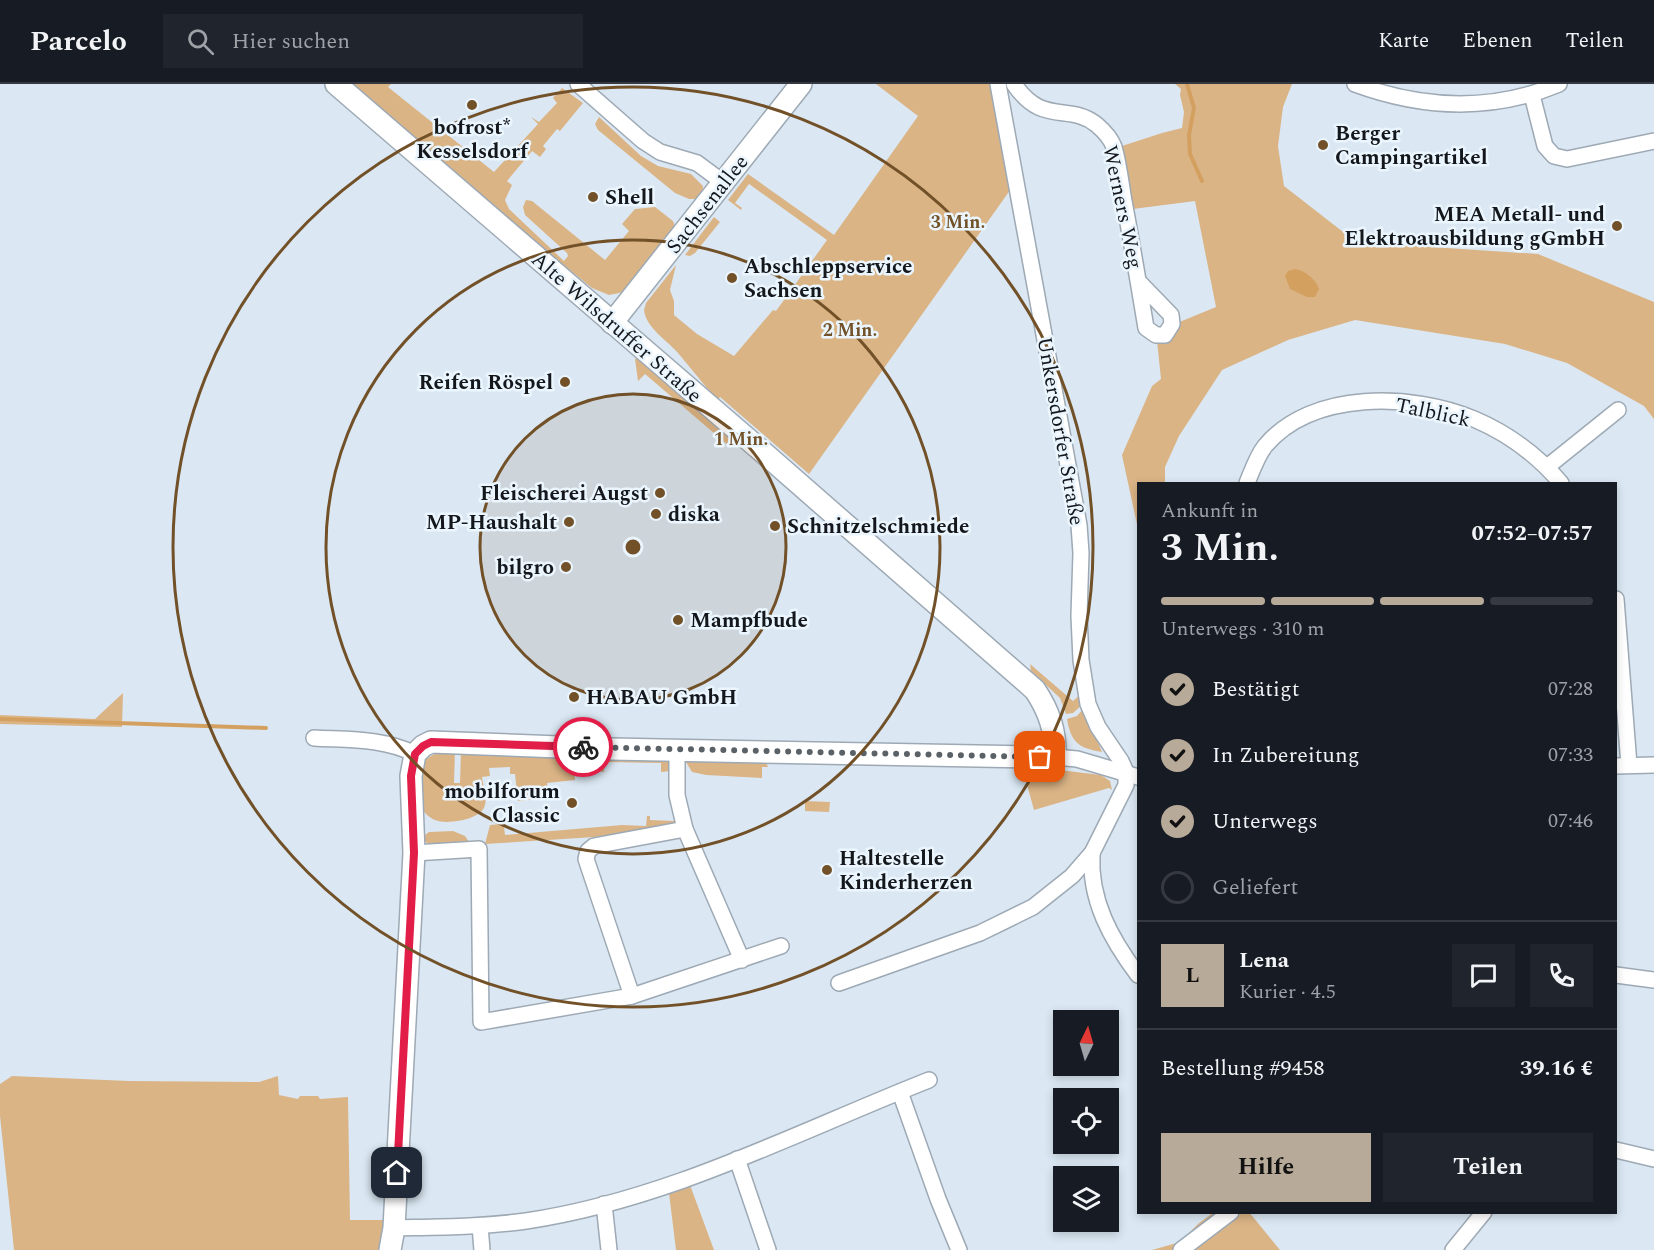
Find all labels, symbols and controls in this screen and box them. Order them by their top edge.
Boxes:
search box [163,14,583,68]
text: Parcelo [30,20,127,63]
icon: search [184,25,217,58]
text: Hier suchen [232,25,350,58]
text: Karte [1378,25,1429,57]
text: Ebenen [1462,25,1533,57]
text: Teilen [1566,25,1624,57]
marker: bofrost* Kesselsdorf [465,98,479,112]
place label: bofrost* Kesselsdorf [416,112,529,168]
place label: Berger Campingartikel [1335,118,1488,174]
marker: Berger Campingartikel [1316,138,1330,152]
street label: Werners Weg [1093,142,1151,272]
street label: Sachsenallee [659,148,757,261]
place label: Shell [605,182,654,214]
marker: Shell [586,190,600,204]
place label: MEA Metall- und Elektroausbildung gGmbH [1344,199,1605,255]
text: 3 Min. [931,209,985,236]
marker: MEA Metall- und Elektroausbildung gGmbH [1610,219,1624,233]
street label: Alte Wilsdruffer Straße [524,244,709,411]
place label: Abschleppservice Sachsen [744,251,912,307]
marker: Abschleppservice Sachsen [725,271,739,285]
text: 2 Min. [823,317,877,344]
street label: Unkersdorfer Straße [1028,334,1092,528]
place label: Reifen Röspel [418,367,553,399]
marker: Reifen Röspel [558,375,572,389]
street label: Talblick [1392,389,1474,437]
text: 1 Min. [714,426,768,453]
place label: Fleischerei Augst [480,478,648,510]
marker: Fleischerei Augst [653,486,667,500]
text: Ankunft in [1161,496,1258,526]
place label: diska [668,499,720,531]
place label: MP-Haushalt [426,507,557,539]
marker: diska [649,507,663,521]
place label: Schnitzelschmiede [787,511,969,543]
marker: MP-Haushalt [562,515,576,529]
text: 07:52–07:57 [1471,517,1593,550]
marker: Schnitzelschmiede [768,519,782,533]
text: 3 Min. [1161,519,1279,578]
centre of rings [623,537,643,557]
place label: bilgro [496,552,554,584]
marker: bilgro [559,560,573,574]
place label: Mampfbude [690,605,808,637]
marker: Mampfbude [671,613,685,627]
text: Unterwegs · 310 m [1161,614,1324,644]
icon: check [1161,673,1194,706]
text: Bestätigt [1212,673,1300,706]
text: 07:28 [1548,674,1593,704]
place label: HABAU GmbH [586,682,737,714]
marker: HABAU GmbH [567,690,581,704]
courier [553,717,613,777]
icon: bike [567,731,600,764]
pin [1014,731,1065,782]
icon: check [1161,739,1194,772]
text: In Zubereitung [1212,739,1360,772]
icon: bag [1023,740,1056,773]
text: 07:33 [1548,740,1593,770]
place label: mobilforum Classic [444,776,560,832]
marker: mobilforum Classic [565,796,579,810]
icon: check [1161,805,1194,838]
text: Unterwegs [1212,805,1318,838]
text: 07:46 [1548,806,1593,836]
place label: Haltestelle Kinderherzen [839,843,973,899]
marker: Haltestelle Kinderherzen [820,863,834,877]
text: Geliefert [1212,871,1298,904]
text: Lena [1239,944,1289,977]
button: chat [1452,944,1515,1007]
button: phone [1530,944,1593,1007]
text: L [1185,959,1200,992]
text: Kurier · 4.5 [1239,977,1336,1007]
north arrow [1053,1010,1119,1076]
map controls [1053,1010,1119,1232]
text: Bestellung #9458 [1161,1052,1325,1085]
text: 39.16 € [1520,1052,1593,1085]
button: locate [1053,1088,1119,1154]
button: Hilfe [1161,1133,1371,1202]
button: Teilen [1383,1133,1593,1202]
pin [371,1147,422,1198]
icon: home [380,1156,413,1189]
button: layers [1053,1166,1119,1232]

